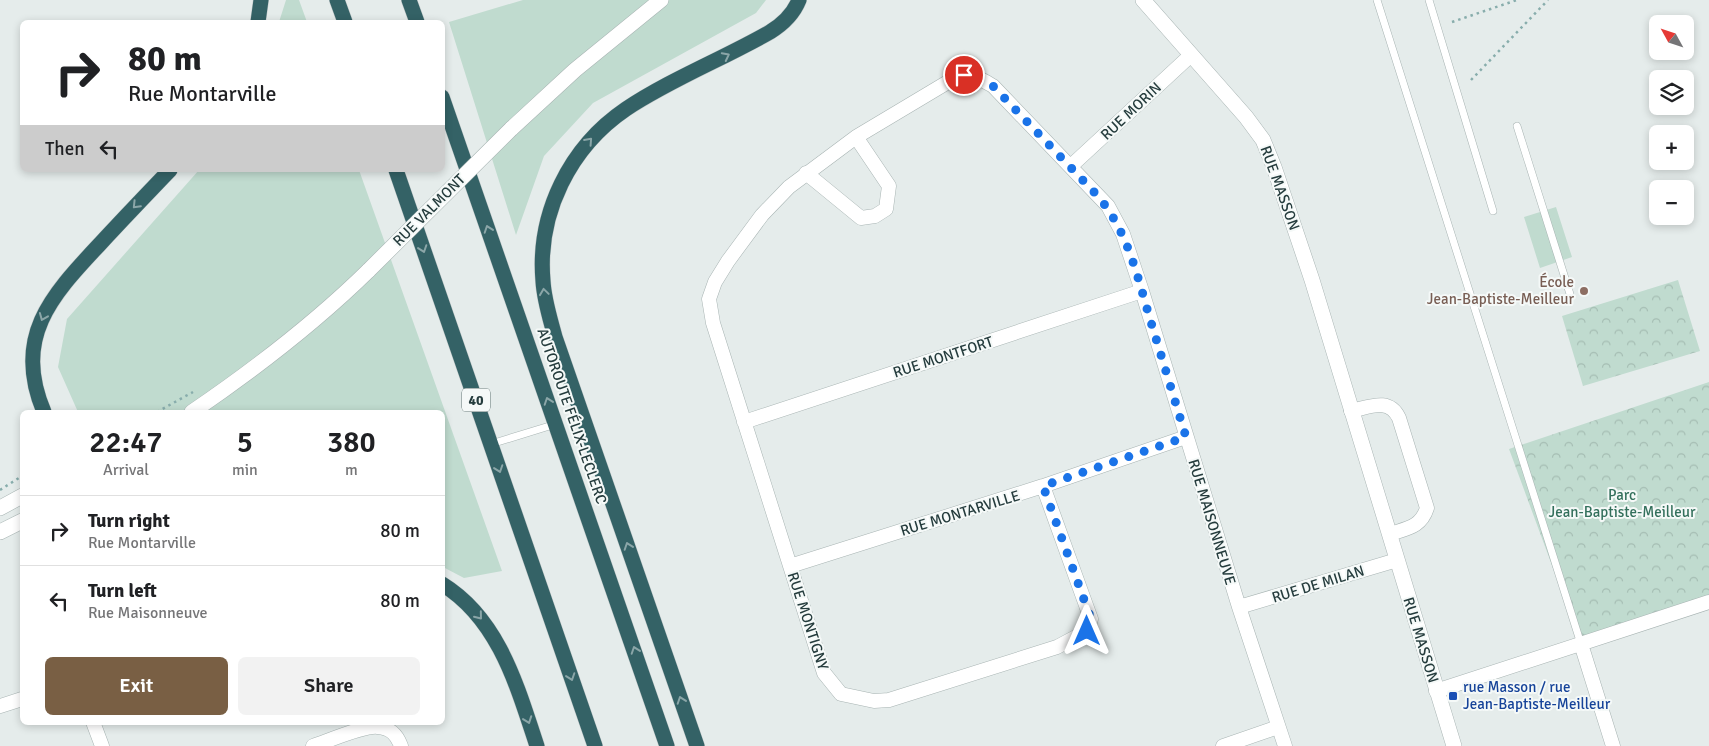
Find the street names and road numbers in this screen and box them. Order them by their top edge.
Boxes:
street label: RUE MORIN [1097,78,1165,144]
street label: RUE MASSON [1256,143,1304,233]
street label: RUE VALMONT [389,170,469,250]
street label: AUTOROUTE FÉLIX-LECLERC [533,325,612,506]
street label: RUE MONTFORT [891,332,996,382]
road number: 40 [462,388,490,412]
street label: RUE MAISONNEUVE [1184,457,1240,587]
street label: RUE MONTARVILLE [898,486,1022,540]
street label: RUE DE MILAN [1270,561,1366,607]
street label: RUE MONTIGNY [784,570,832,673]
street label: RUE MASSON [1399,595,1443,685]

